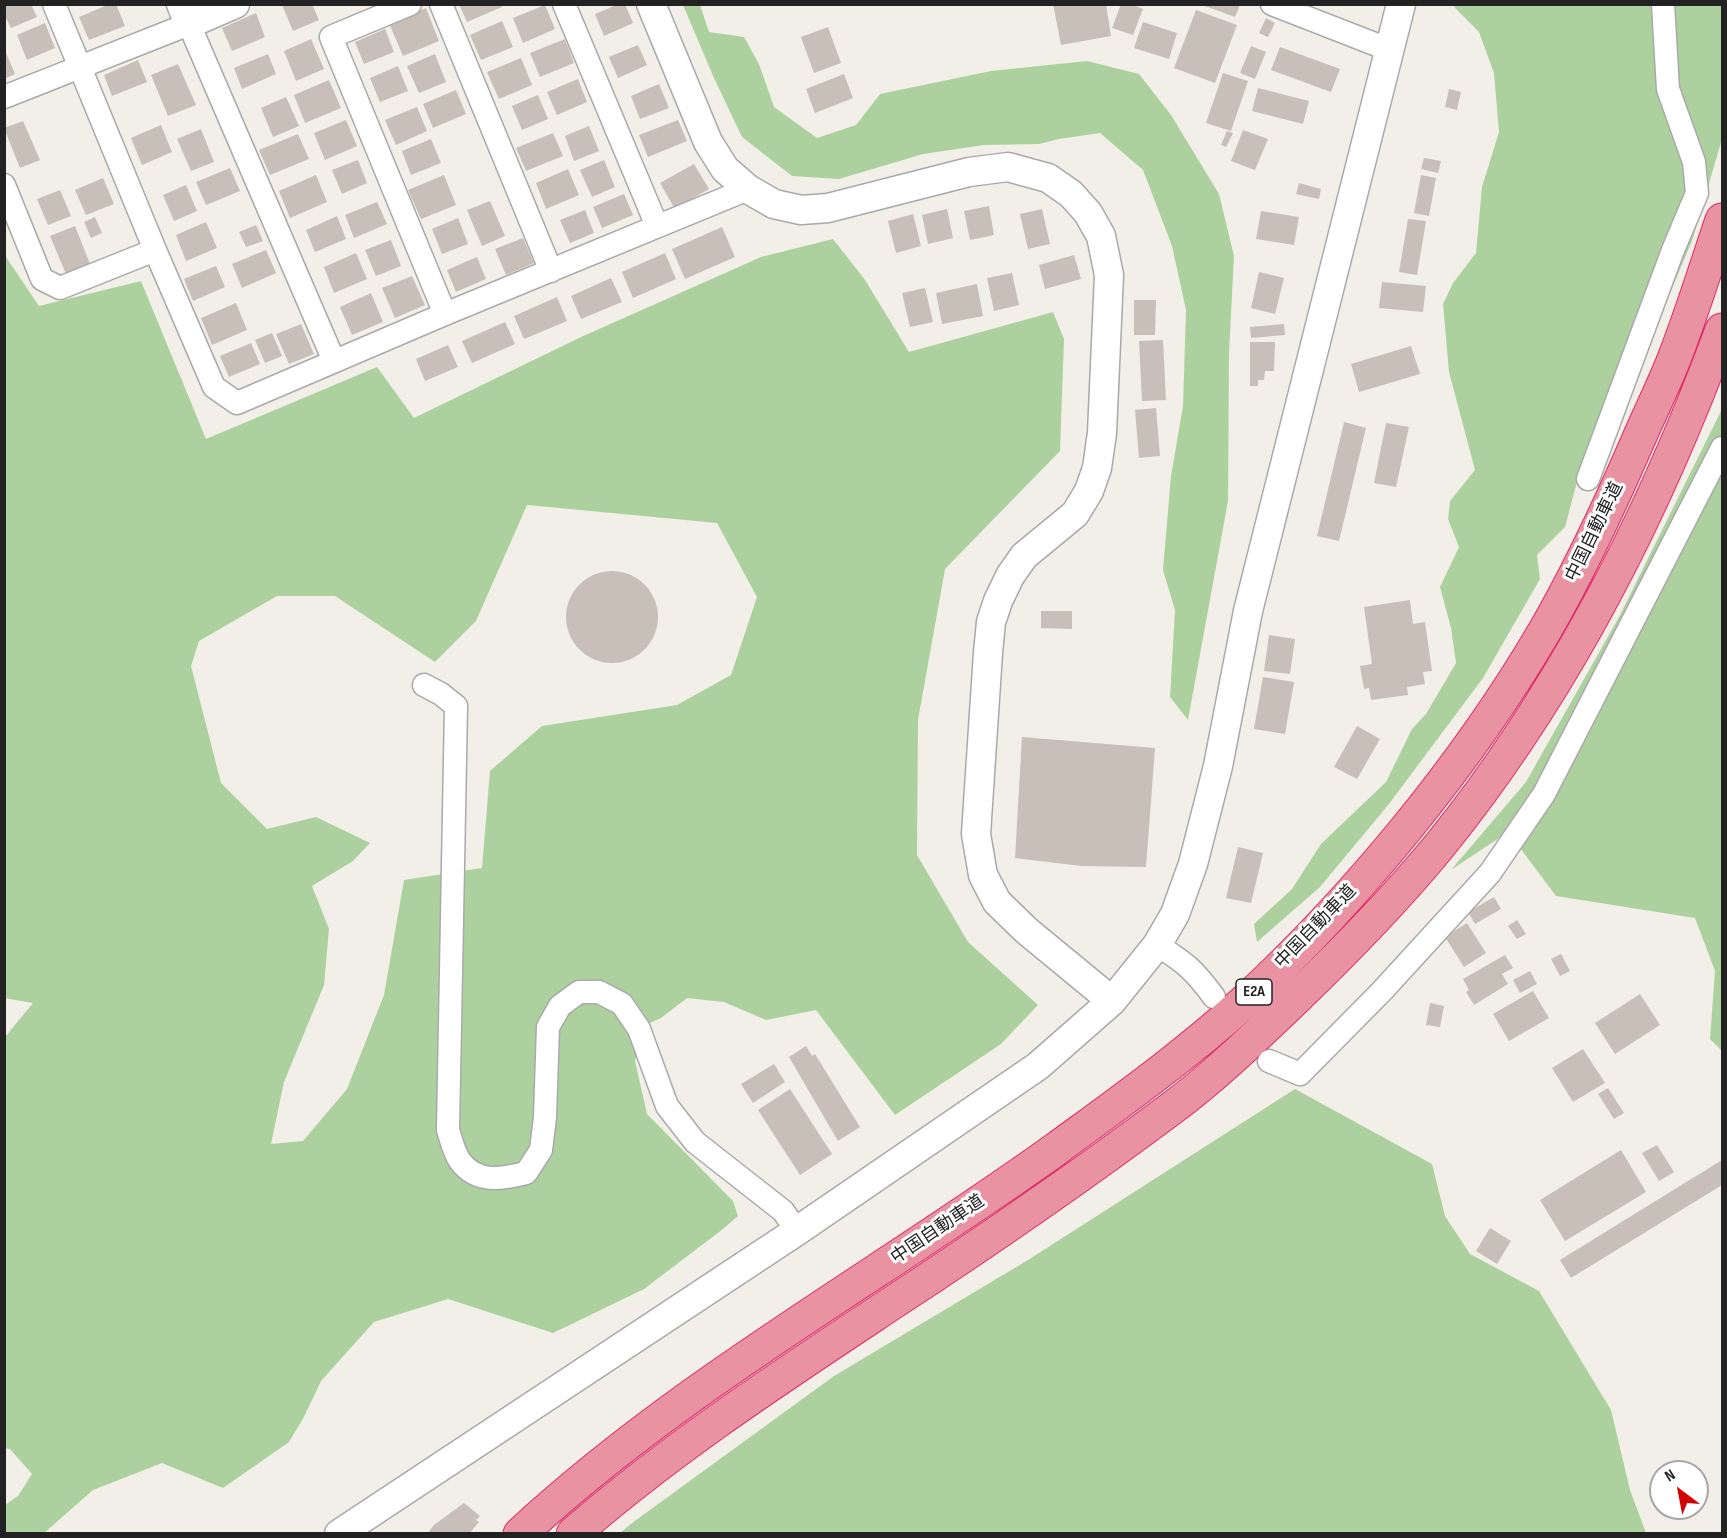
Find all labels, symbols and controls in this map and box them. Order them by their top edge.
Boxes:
street label: 中国自動車道 [1562,479,1628,585]
street label: 中国自動車道 [1271,881,1361,973]
road number: E2A [1236,979,1272,1005]
street label: 中国自動車道 [887,1191,989,1269]
north arrow [1649,1460,1709,1520]
text: N [1662,1466,1679,1486]

